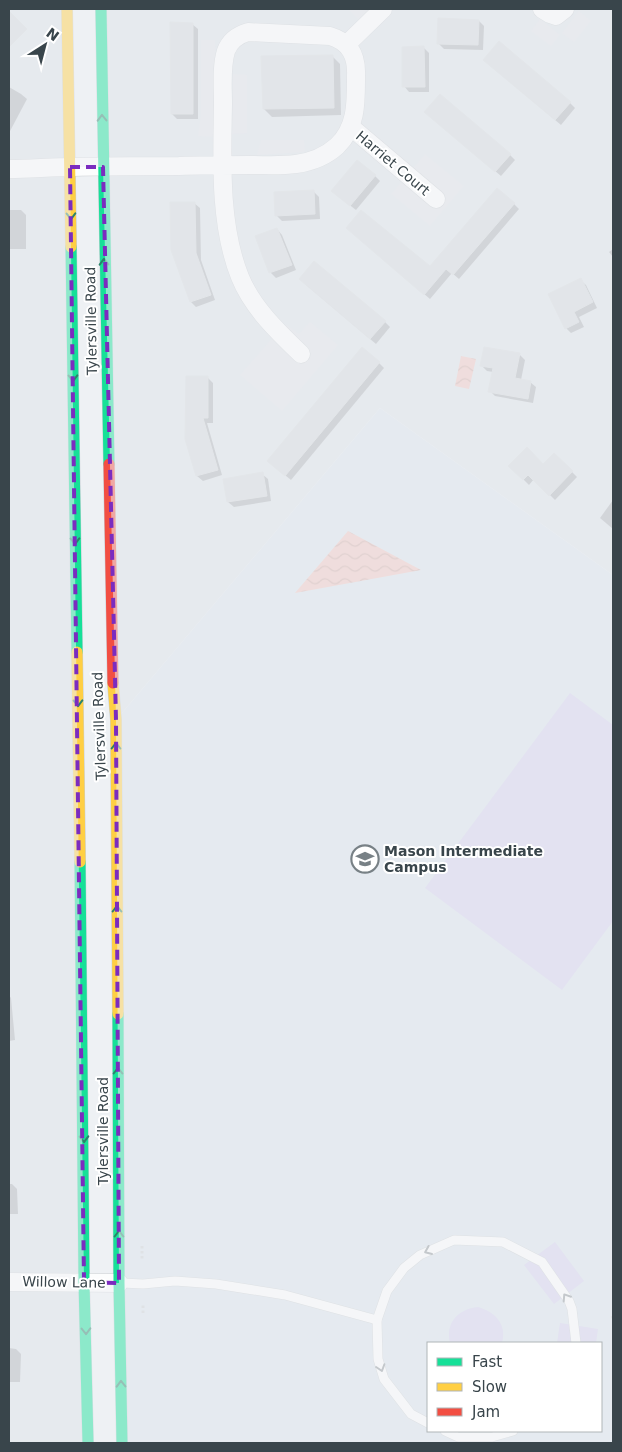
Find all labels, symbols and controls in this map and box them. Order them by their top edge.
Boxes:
north arrow [20,20,70,70]
text: N [43,25,62,44]
one-way arrow [97,114,107,122]
street label: Harriet Court [353,128,433,199]
one-way arrow [66,212,76,220]
one-way arrow [99,258,110,266]
street label: Tylersville Road [82,267,100,376]
one-way arrow [68,375,78,383]
one-way arrow [70,537,81,545]
street label: Tylersville Road [89,672,109,781]
one-way arrow [73,700,83,708]
one-way arrow [111,742,121,750]
place label: Mason Intermediate Campus [384,843,543,875]
school or university icon: Mason Intermediate Campus [350,844,380,874]
one-way arrow [112,905,122,912]
one-way arrow [113,1067,123,1075]
street label: Tylersville Road [95,1077,111,1186]
one-way arrow [79,1135,89,1143]
one-way arrow [114,1230,124,1238]
one-way arrow [424,1245,433,1255]
street label: Willow Lane [22,1273,106,1291]
one-way arrow [562,1293,572,1302]
one-way arrow [80,1327,91,1335]
legend [427,1342,602,1432]
text: Fast [472,1353,502,1371]
one-way arrow [375,1364,385,1372]
text: Slow [472,1378,507,1396]
one-way arrow [116,1379,126,1387]
text: Jam [471,1403,500,1421]

